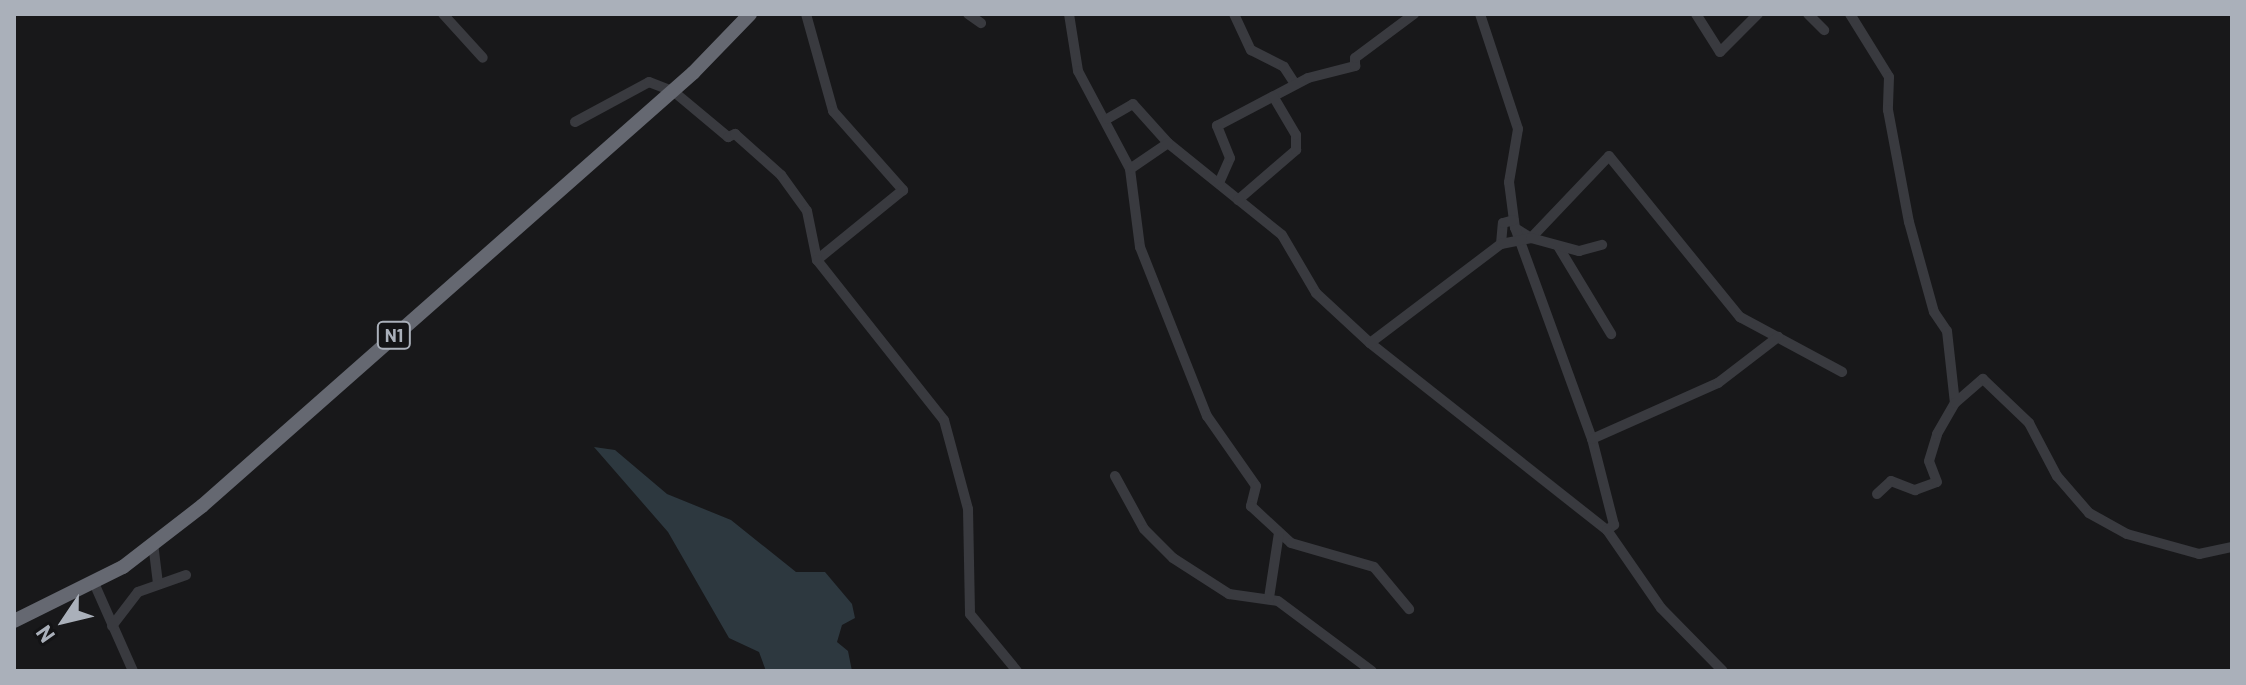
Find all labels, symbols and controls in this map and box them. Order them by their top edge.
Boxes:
road number: N1 [376,321,412,349]
north arrow [24,581,104,661]
text: N [29,621,59,648]

